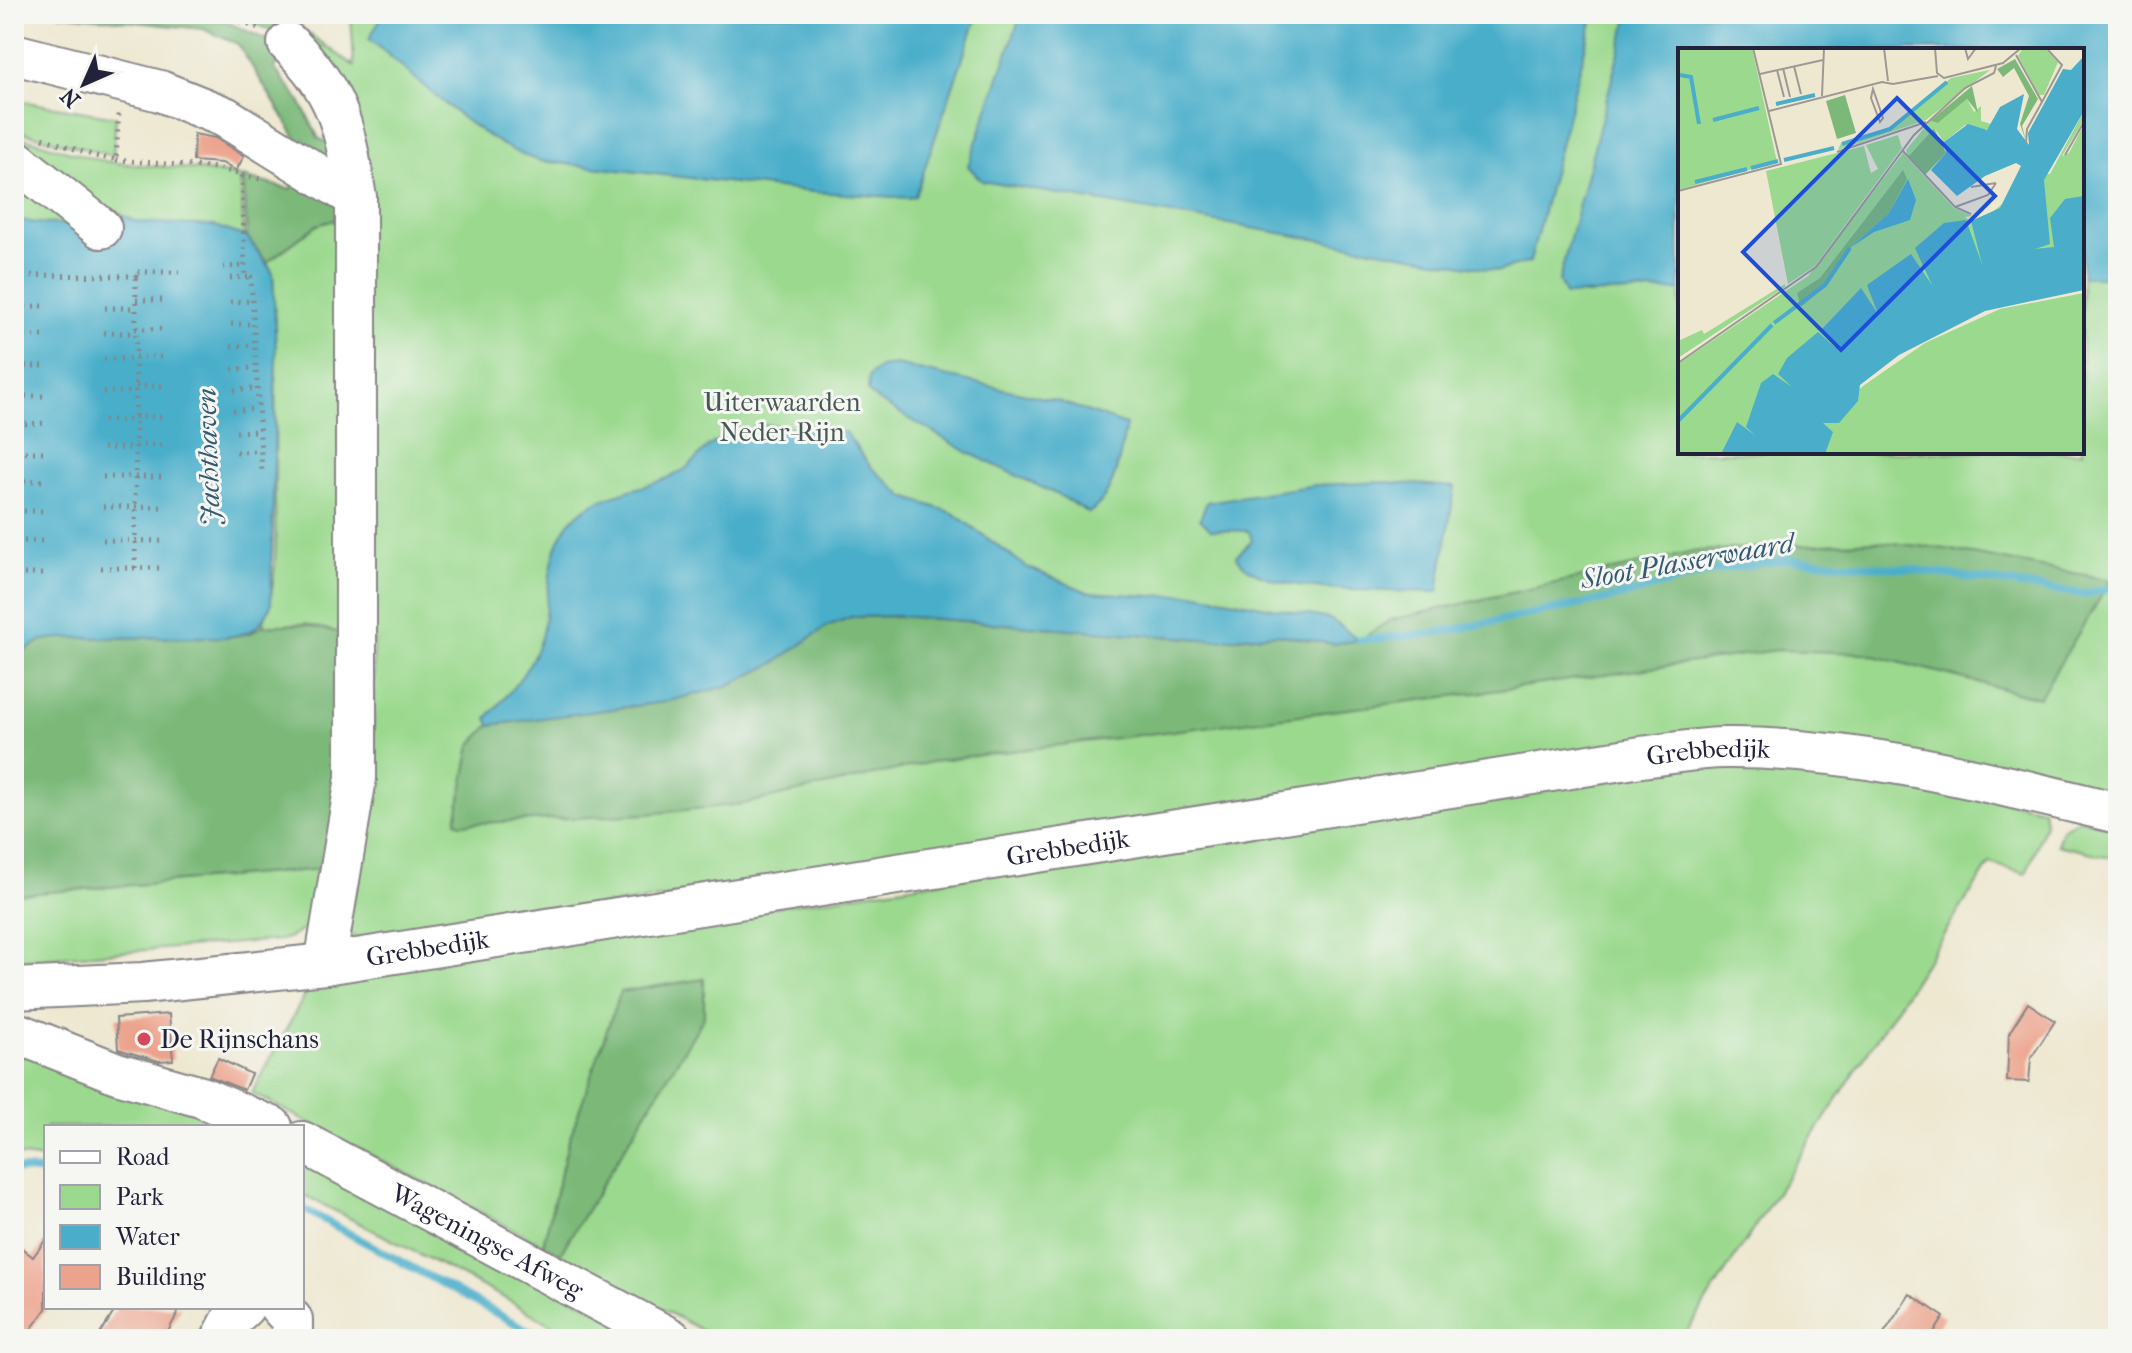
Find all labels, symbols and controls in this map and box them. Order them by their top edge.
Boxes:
north arrow [44,44,124,124]
inset map [1678,48,2084,454]
text: N [55,82,86,113]
water label: Jachthaven [189,387,227,527]
park label: Uiterwaarden Neder-Rijn [703,387,861,448]
water label: Sloot Plasserwaard [1577,525,1800,596]
street label: Grebbedijk [1645,732,1771,772]
street label: Grebbedijk [1004,822,1132,872]
street label: Grebbedijk [364,923,492,973]
place label: De Rijnschans [160,1024,319,1055]
marker: De Rijnschans [135,1030,153,1048]
legend [44,1125,304,1309]
text: Road [116,1143,170,1171]
street label: Wageningse Afweg [385,1176,590,1305]
text: Park [116,1183,164,1211]
text: Water [115,1223,180,1251]
text: Building [116,1263,207,1291]

